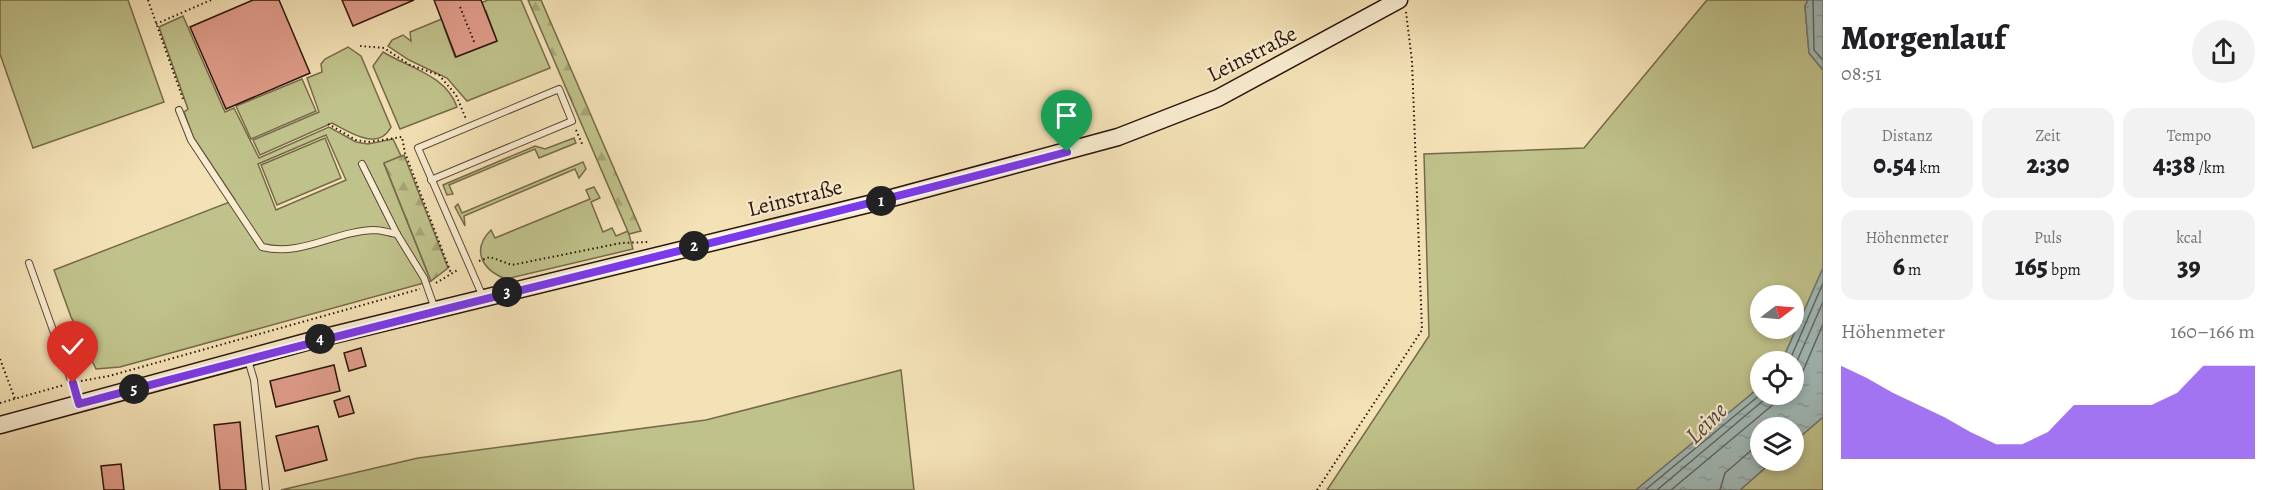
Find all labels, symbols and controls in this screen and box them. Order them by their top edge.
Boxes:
text: Morgenlauf [1841,15,2006,60]
street label: Leinstraße [1202,19,1302,89]
button: share [2192,20,2255,83]
text: 08:51 [1841,60,1882,87]
pin [1041,90,1092,152]
icon: arrive [1050,99,1083,132]
text: Distanz [1881,125,1933,147]
text: Zeit [2035,125,2061,147]
text: Tempo [2167,125,2211,147]
text: 0.54 [1873,147,1916,182]
text: 2:30 [2027,147,2069,182]
text: 4:38 [2153,147,2195,182]
text: km [1916,157,1941,179]
text: /km [2195,157,2225,179]
street label: Leinstraße [744,172,846,224]
pin: 1 [866,186,896,216]
text: 1 [878,190,884,212]
text: Höhenmeter [1865,227,1949,249]
text: Puls [2034,227,2062,249]
text: kcal [2176,227,2202,249]
pin: 2 [679,231,709,261]
text: 2 [690,235,698,257]
text: 6 [1893,249,1905,284]
text: 165 [2015,249,2048,284]
text: 39 [2177,249,2201,284]
text: m [1905,259,1921,281]
text: bpm [2048,259,2081,281]
pin: 3 [492,277,522,307]
text: 3 [504,281,510,303]
north arrow [1750,285,1804,339]
map controls [1750,285,1804,471]
text: Höhenmeter [1841,318,1945,345]
text: 160–166 m [2170,318,2255,345]
pin [47,321,98,383]
pin: 4 [305,324,335,354]
text: 4 [316,328,324,350]
icon: check [56,330,89,363]
button: locate [1750,351,1804,405]
pin: 5 [119,374,149,404]
text: 5 [131,378,137,400]
water label: Leine [1678,395,1734,451]
button: layers [1750,417,1804,471]

